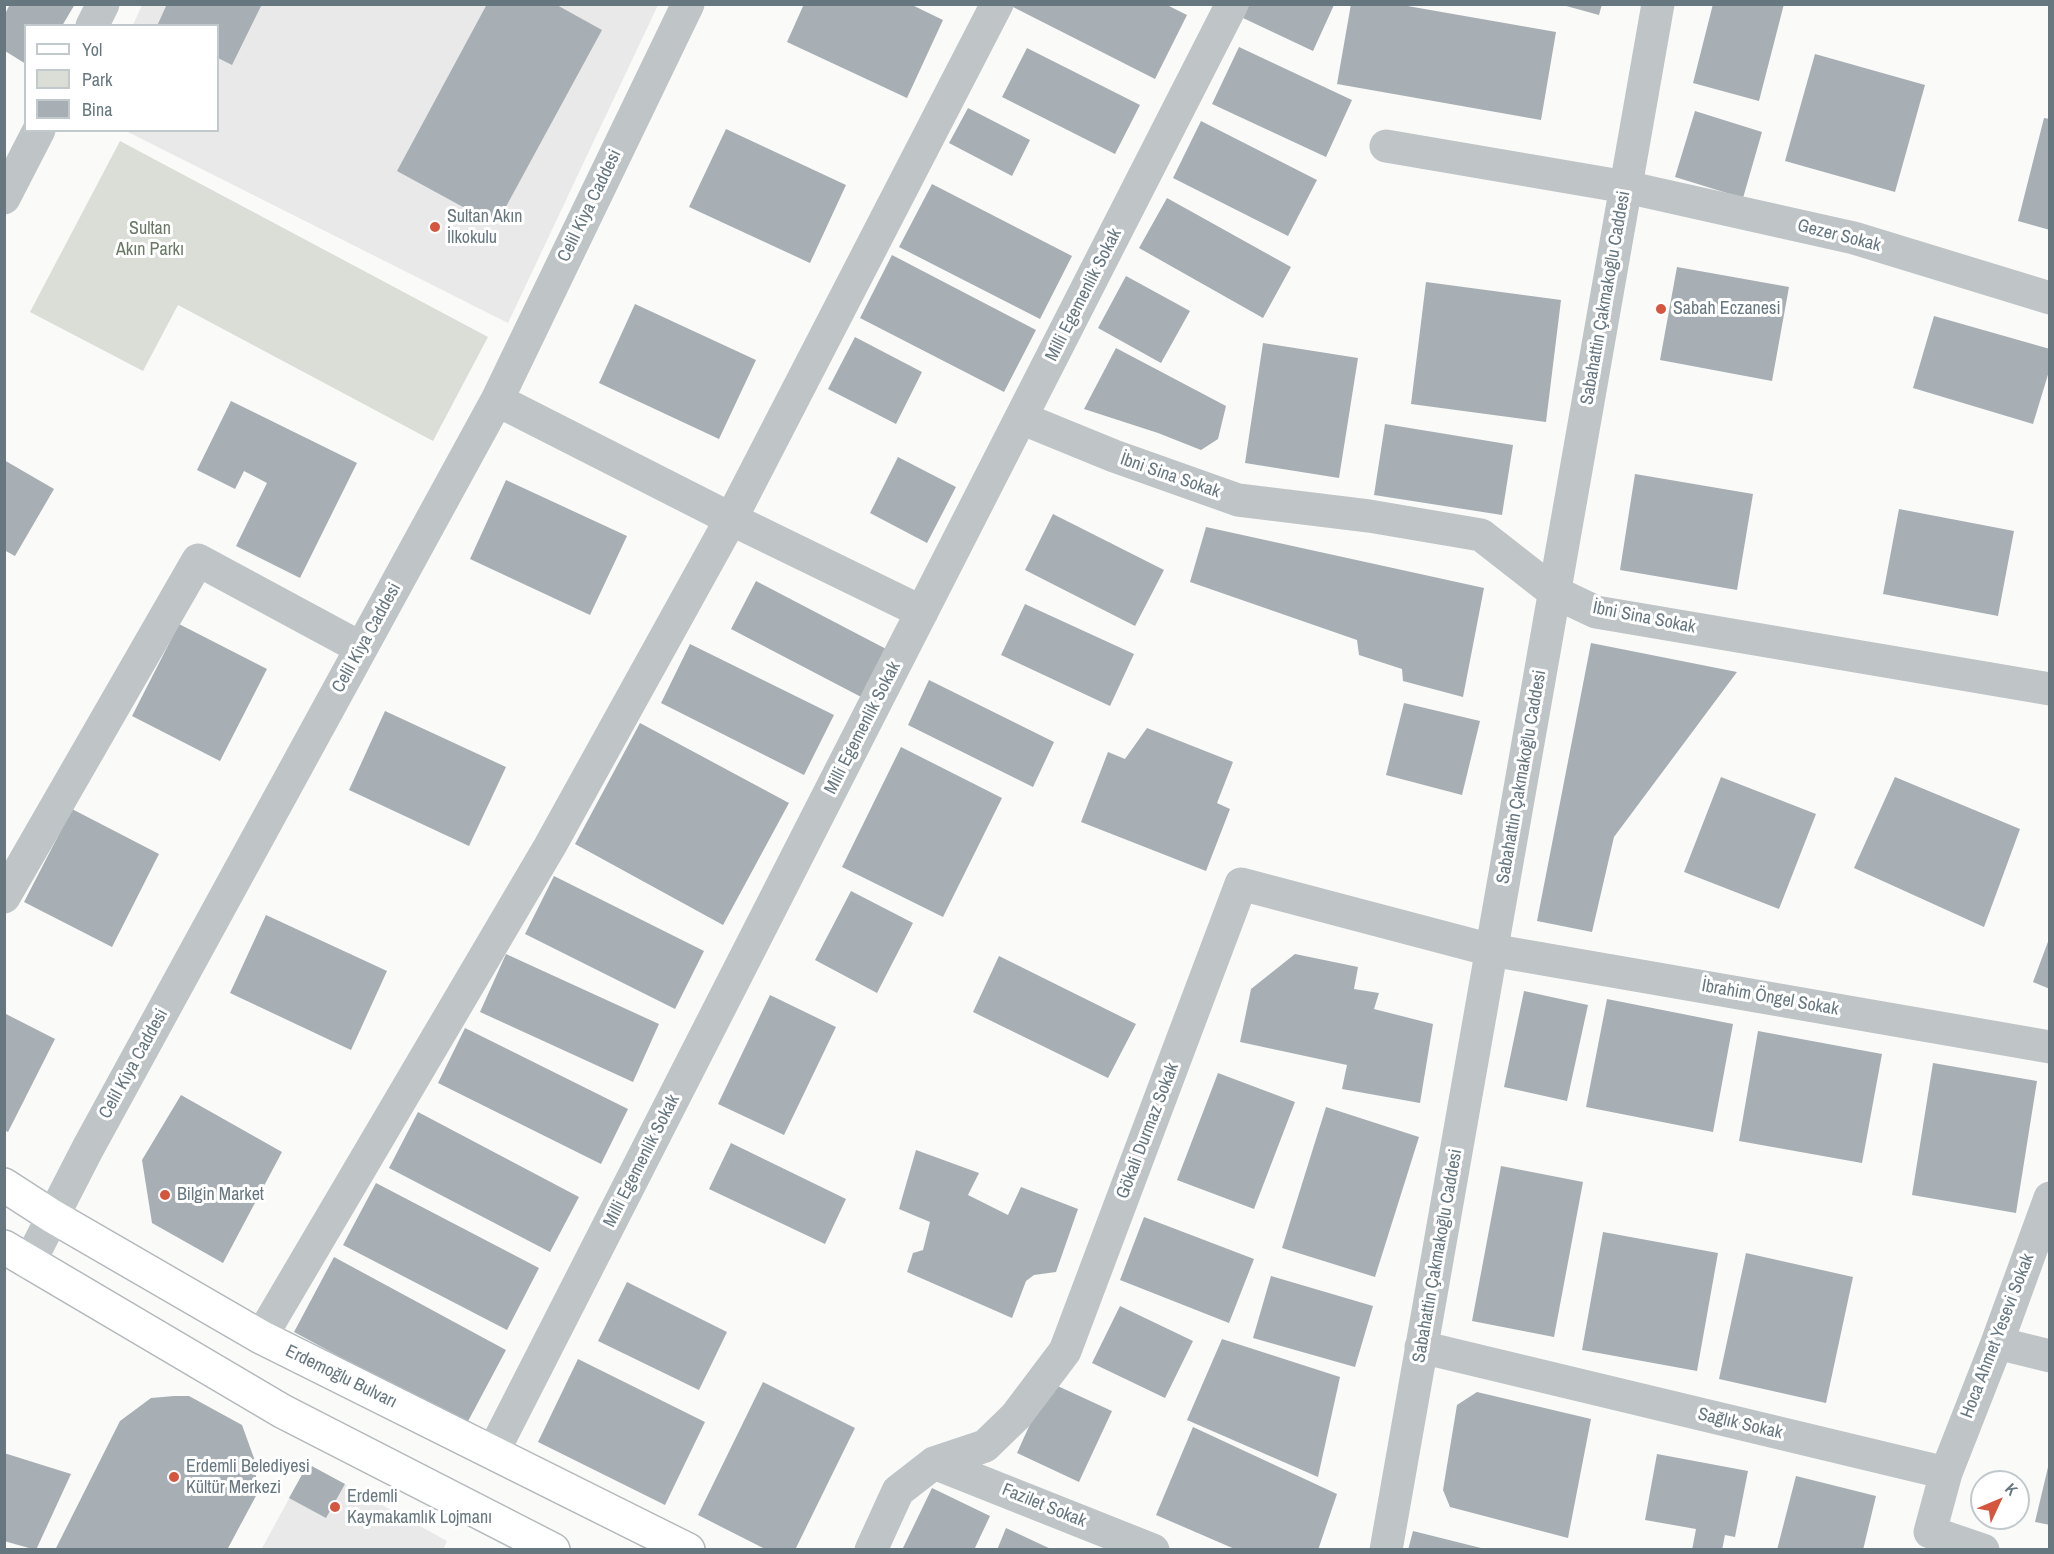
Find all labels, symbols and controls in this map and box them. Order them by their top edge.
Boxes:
legend [24,24,219,132]
text: Yol [82,37,102,62]
text: Park [82,67,112,92]
text: Bina [82,97,112,122]
street label: Celil Kiya Caddesi [554,146,626,266]
street label: Sabahattin Çakmakoğlu Caddesi [1577,189,1635,407]
place label: Sultan Akın İlkokulu [447,206,522,248]
street label: Gezer Sokak [1795,215,1883,257]
park label: Sultan Akın Parkı [116,218,184,260]
marker: Sultan Akın İlkokulu [428,220,442,234]
street label: Milli Egemenlik Sokak [1041,225,1127,365]
place label: Sabah Eczanesi [1673,298,1780,320]
marker: Sabah Eczanesi [1654,302,1668,316]
street label: İbni Sina Sokak [1117,449,1223,503]
street label: Celil Kiya Caddesi [328,579,406,697]
street label: İbni Sina Sokak [1591,597,1697,639]
street label: Milli Egemenlik Sokak [820,658,906,798]
street label: Sabahattin Çakmakoğlu Caddesi [1493,668,1551,886]
street label: İbrahim Öngel Sokak [1700,975,1840,1021]
street label: Celil Kiya Caddesi [95,1005,173,1123]
street label: Gökali Durmaz Sokak [1112,1060,1184,1202]
street label: Milli Egemenlik Sokak [599,1091,685,1231]
street label: Sabahattin Çakmakoğlu Caddesi [1409,1147,1467,1365]
place label: Bilgin Market [177,1184,264,1206]
marker: Bilgin Market [158,1188,172,1202]
street label: Hoca Ahmet Yesevi Sokak [1957,1251,2039,1421]
street label: Erdemoğlu Bulvarı [282,1341,400,1413]
street label: Sağlık Sokak [1696,1404,1784,1444]
place label: Erdemli Belediyesi Kültür Merkezi [186,1456,310,1498]
marker: Erdemli Belediyesi Kültür Merkezi [167,1470,181,1484]
north arrow [1970,1470,2030,1530]
text: K [2000,1478,2023,1500]
street label: Fazilet Sokak [999,1479,1089,1533]
place label: Erdemli Kaymakamlık Lojmanı [347,1486,492,1528]
marker: Erdemli Kaymakamlık Lojmanı [328,1500,342,1514]

